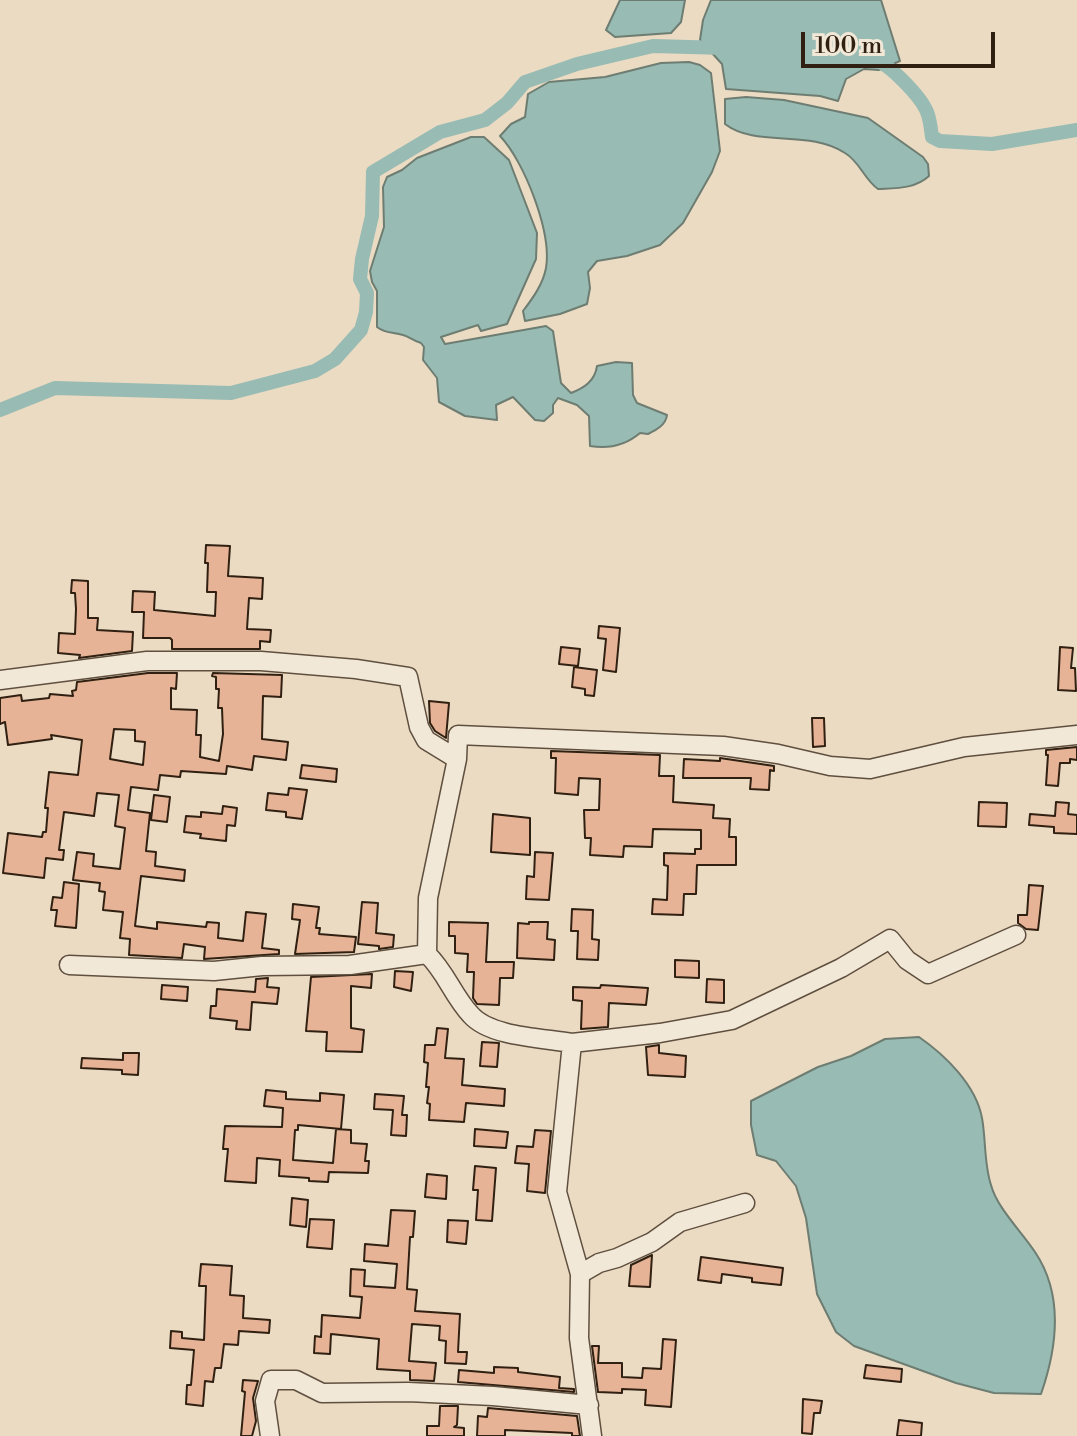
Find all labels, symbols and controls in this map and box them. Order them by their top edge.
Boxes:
scale bar [805,16,999,66]
text: 100 m [815,31,882,61]

